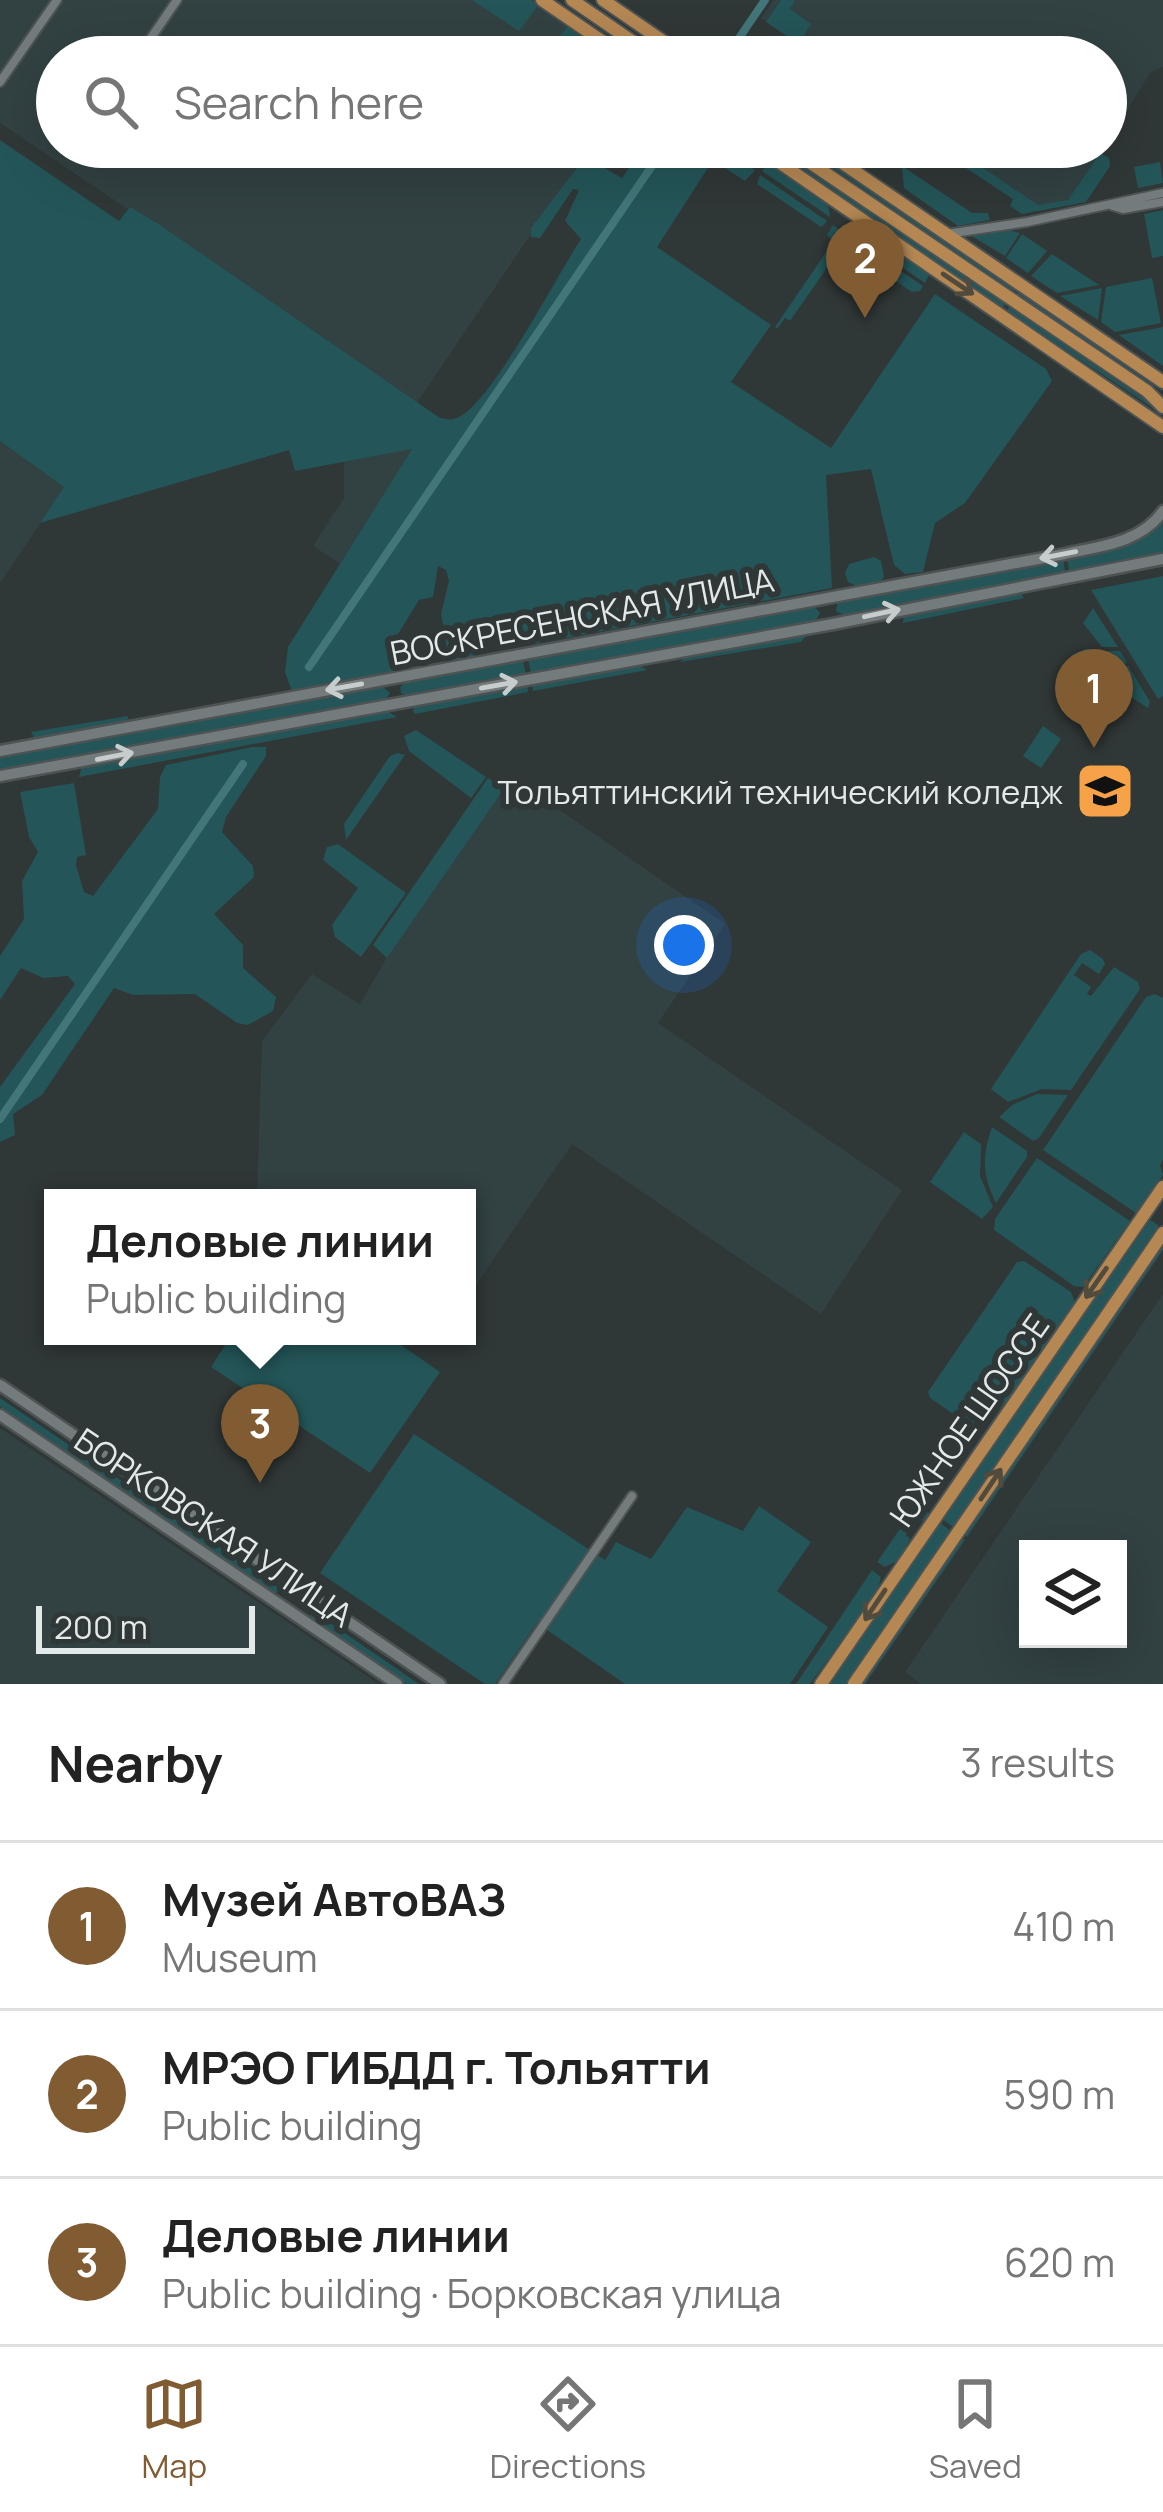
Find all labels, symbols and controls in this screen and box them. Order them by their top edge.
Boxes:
search box [36,36,1127,168]
icon: search [78,69,144,135]
text: Search here [174,71,424,133]
pin: 2 [826,219,904,318]
one-way arrow [940,271,974,296]
one-way arrow [1040,544,1078,567]
street label: ВОСКРЕСЕНСКАЯ УЛИЦА [386,557,778,675]
one-way arrow [863,601,901,624]
pin: 1 [1055,649,1133,748]
one-way arrow [478,672,517,695]
one-way arrow [326,677,365,700]
one-way arrow [95,744,134,766]
school or university icon: Тольяттинский технический коледж [1074,760,1136,822]
place label: Тольяттинский технический коледж [497,769,1063,814]
your location [654,915,714,975]
popup [44,1189,476,1345]
text: Деловые линии [86,1209,434,1271]
one-way arrow [1084,1266,1109,1299]
text: Public building [86,1271,346,1325]
street label: ЮЖНОЕ ШОССЕ [879,1305,1059,1535]
pin: 3 [221,1384,299,1483]
street label: БОРКОВСКАЯ УЛИЦА [66,1417,362,1637]
one-way arrow [978,1467,1003,1501]
map controls [1019,1540,1127,1648]
button: layers [1019,1540,1127,1648]
one-way arrow [863,1587,888,1621]
scale bar [36,1600,255,1653]
text: 200 m [54,1604,148,1649]
text: Nearby [48,1728,223,1797]
text: 3 results [960,1735,1115,1789]
text: Музей АвтоВАЗ [162,1868,506,1930]
text: 1 [78,1899,96,1953]
text: 410 m [1012,1899,1115,1953]
text: Museum [162,1930,317,1984]
text: МРЭО ГИБДД г. Тольятти [162,2036,711,2098]
text: 2 [75,2067,99,2121]
text: 590 m [1004,2067,1115,2121]
text: Public building [162,2098,422,2152]
text: Деловые линии [162,2204,510,2266]
text: 3 [76,2235,98,2289]
text: 620 m [1004,2235,1115,2289]
text: Public building · Борковская улица [162,2266,782,2320]
tab: Map [141,2371,207,2488]
tab: Directions [490,2371,646,2488]
tab: Saved [929,2371,1022,2488]

